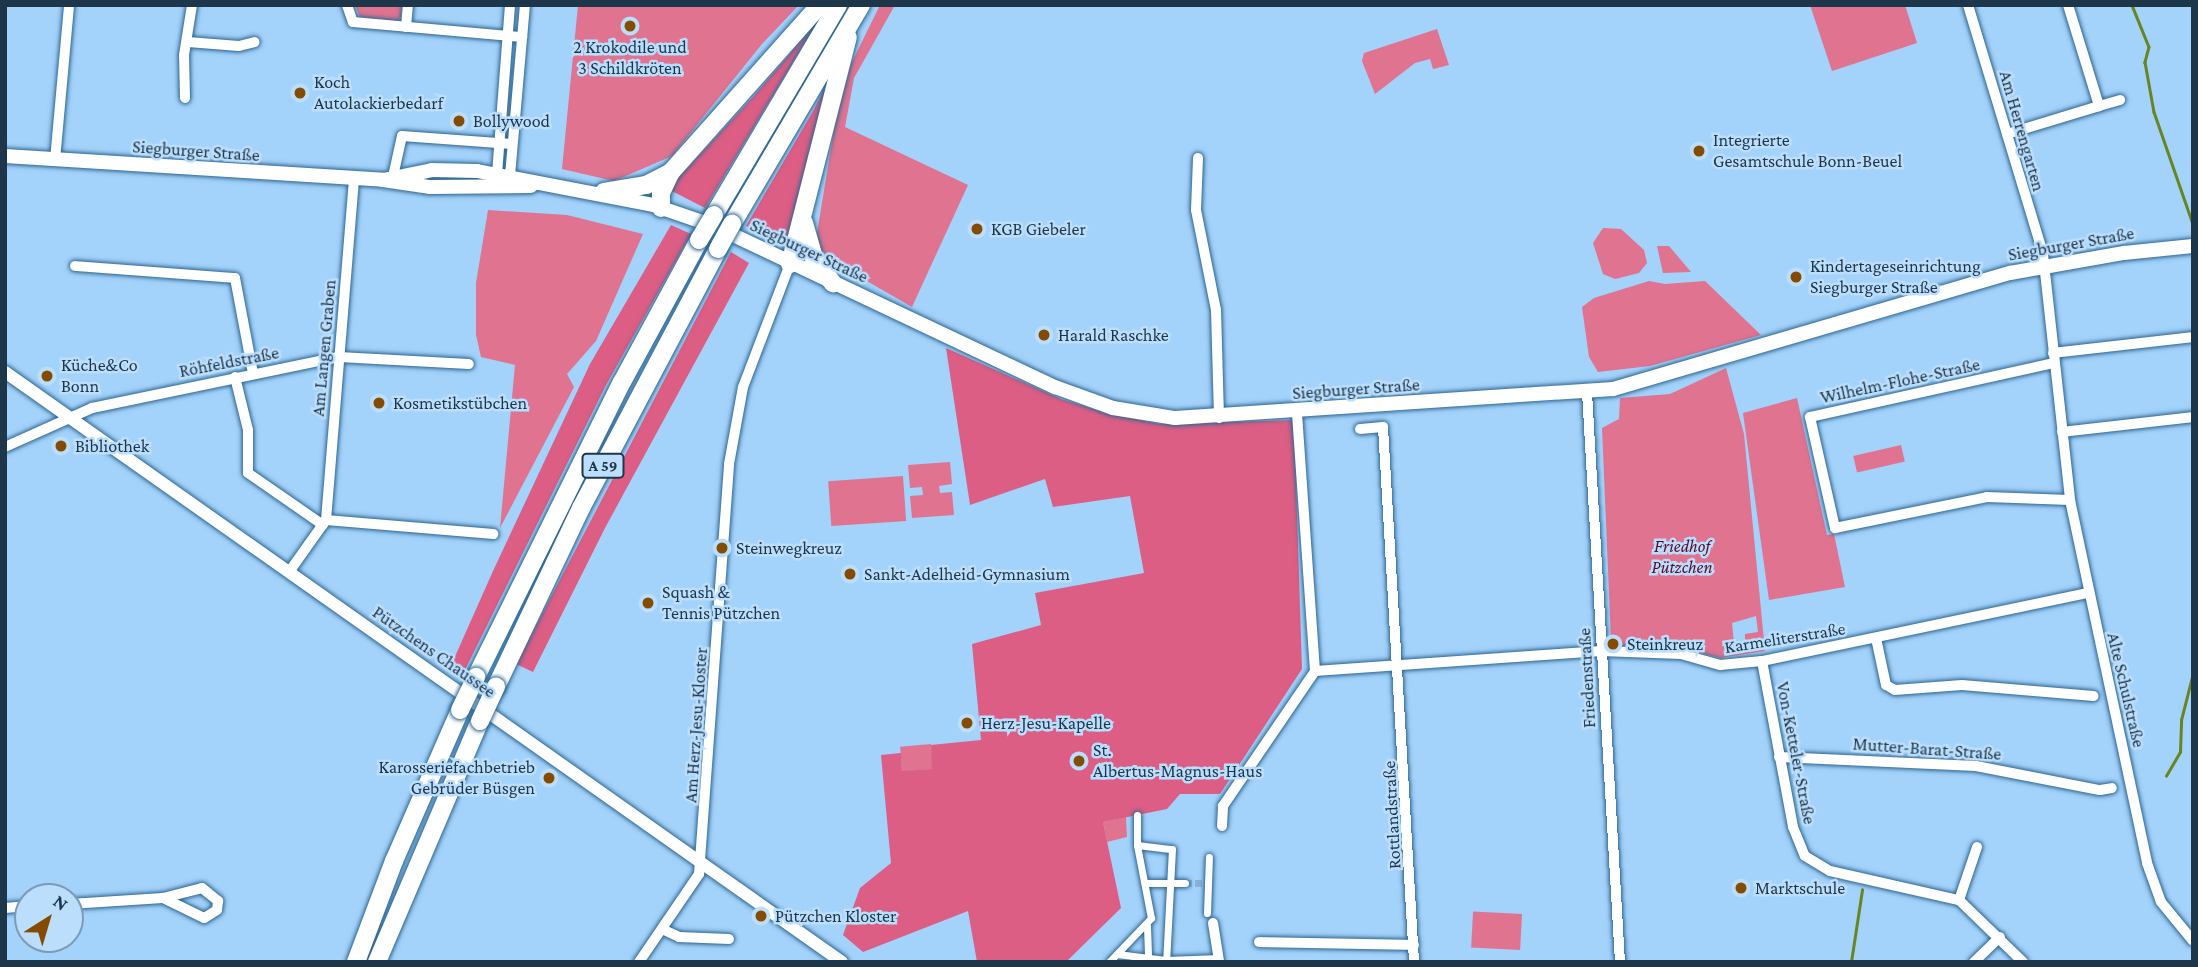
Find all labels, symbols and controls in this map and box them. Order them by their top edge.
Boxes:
marker: 2 Krokodile und 3 Schildkröten [622,18,638,34]
place label: 2 Krokodile und 3 Schildkröten [573,37,687,80]
street label: Am Herrengarten [1994,68,2050,194]
place label: Koch Autolackierbedarf [314,72,443,114]
marker: Koch Autolackierbedarf [292,85,308,101]
place label: Bollywood [473,110,550,132]
marker: Bollywood [451,113,467,129]
place label: Integrierte Gesamtschule Bonn-Beuel [1713,130,1902,172]
street label: Siegburger Straße [132,136,260,166]
marker: Integrierte Gesamtschule Bonn-Beuel [1691,143,1707,159]
street label: Siegburger Straße [747,214,871,288]
place label: KGB Giebeler [991,218,1086,240]
marker: KGB Giebeler [969,221,985,237]
street label: Siegburger Straße [2006,222,2136,266]
place label: Kindertageseinrichtung Siegburger Straße [1810,256,1981,298]
marker: Kindertageseinrichtung Siegburger Straße [1788,269,1804,285]
street label: Am Langen Graben [307,279,341,417]
place label: Harald Raschke [1058,324,1169,346]
marker: Harald Raschke [1036,327,1052,343]
street label: Röhfeldstraße [177,342,281,382]
street label: Wilhelm-Flohe-Straße [1818,354,1982,408]
place label: Küche&Co Bonn [61,355,138,398]
marker: Küche&Co Bonn [39,368,55,384]
street label: Siegburger Straße [1292,374,1420,404]
place label: Kosmetikstübchen [393,392,527,414]
marker: Kosmetikstübchen [371,395,387,411]
place label: Bibliothek [75,435,149,457]
marker: Bibliothek [53,438,69,454]
road number: A 59 [580,453,626,478]
park label: Friedhof Pützchen [1651,536,1713,578]
place label: Steinwegkreuz [736,537,842,559]
marker: Steinwegkreuz [714,540,730,556]
place label: Sankt-Adelheid-Gymnasium [864,563,1070,585]
marker: Sankt-Adelheid-Gymnasium [842,566,858,582]
place label: Squash & Tennis Pützchen [662,582,780,624]
marker: Squash & Tennis Pützchen [640,595,656,611]
street label: Pützchens Chaussee [368,601,500,703]
street label: Karmeliterstraße [1723,618,1847,658]
street label: Friedenstraße [1574,627,1600,729]
street label: Alte Schulstraße [2102,630,2150,750]
place label: Steinkreuz [1627,633,1703,655]
marker: Steinkreuz [1605,636,1621,652]
street label: Am Herz-Jesu-Kloster [680,646,712,804]
street label: Von-Ketteler-Straße [1772,680,1820,826]
place label: Herz-Jesu-Kapelle [981,712,1111,734]
marker: Herz-Jesu-Kapelle [959,715,975,731]
street label: Mutter-Barat-Straße [1852,733,2002,765]
place label: St. Albertus-Magnus-Haus [1093,740,1262,782]
marker: St. Albertus-Magnus-Haus [1071,753,1087,769]
place label: Karosseriefachbetrieb Gebrüder Büsgen [379,757,535,800]
street label: Rottlandstraße [1378,760,1406,870]
marker: Karosseriefachbetrieb Gebrüder Büsgen [541,770,557,786]
place label: Marktschule [1755,877,1845,899]
marker: Marktschule [1733,880,1749,896]
north arrow [14,883,84,953]
text: N [49,890,72,915]
place label: Pützchen Kloster [775,905,896,927]
marker: Pützchen Kloster [753,908,769,924]

